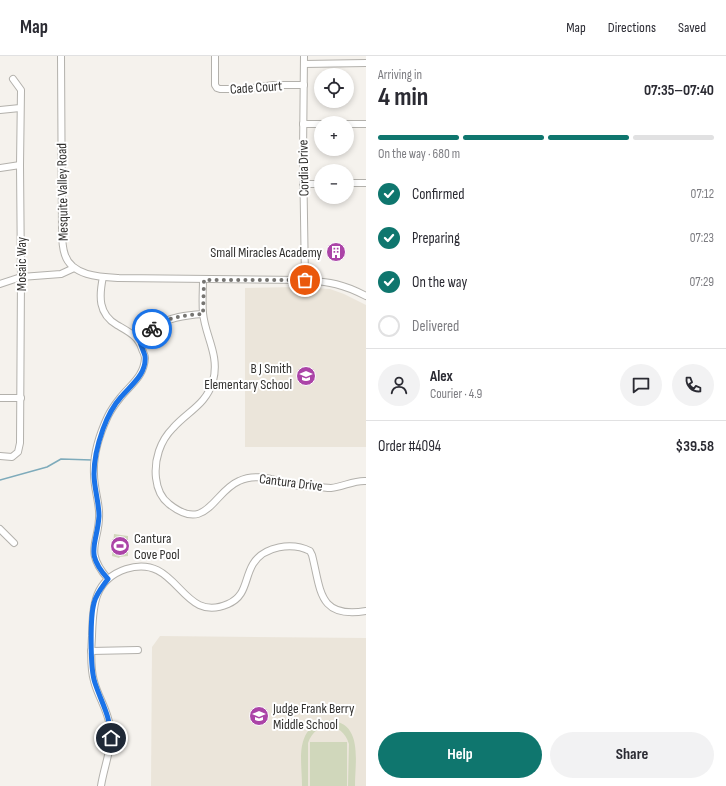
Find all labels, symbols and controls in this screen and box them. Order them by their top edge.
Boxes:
text: Map [20,16,48,39]
text: Map [566,19,586,36]
text: Directions [608,19,656,36]
text: Saved [678,19,706,36]
text: Arriving in [378,67,422,83]
map controls [314,68,354,204]
button: locate [314,68,354,108]
street label: Cade Court [229,77,283,98]
text: 07:35–07:40 [644,81,714,100]
text: 4 min [378,82,428,113]
button: + [314,116,354,156]
street label: Cordia Drive [295,139,312,197]
street label: Mesquite Valley Road [53,143,72,241]
text: On the way · 680 m [378,146,460,162]
button: − [314,164,354,204]
icon: check [378,183,400,205]
text: Confirmed [412,185,465,204]
text: 07:12 [691,186,714,202]
icon: check [378,227,400,249]
text: Preparing [412,229,460,248]
text: 07:23 [690,230,714,246]
street label: Mosaic Way [13,236,30,291]
building icon: Small Miracles Academy [325,241,347,263]
place label: Small Miracles Academy [210,244,323,261]
pin [288,263,322,297]
icon: bag [294,269,316,291]
icon: check [378,271,400,293]
text: On the way [412,273,467,292]
text: 07:29 [690,274,714,290]
courier [132,309,172,349]
text: Delivered [412,317,459,336]
icon: bike [141,318,163,340]
place label: B J Smith Elementary School [204,360,292,393]
button: person [378,364,420,406]
button: chat [620,364,662,406]
button: phone [672,364,714,406]
school or university icon: B J Smith Elementary School [295,365,317,387]
text: Alex [430,367,453,386]
text: Courier · 4.9 [430,386,482,402]
text: Order #4094 [378,437,441,456]
text: $39.58 [676,437,714,456]
street label: Cantura Drive [258,470,324,495]
place label: Cantura Cove Pool [134,530,180,563]
sports icon: Cantura Cove Pool [109,535,131,557]
place label: Judge Frank Berry Middle School [272,700,355,733]
school or university icon: Judge Frank Berry Middle School [248,705,270,727]
pin [94,721,128,755]
icon: home [100,727,122,749]
button: Help [378,732,542,778]
button: Share [550,732,714,778]

